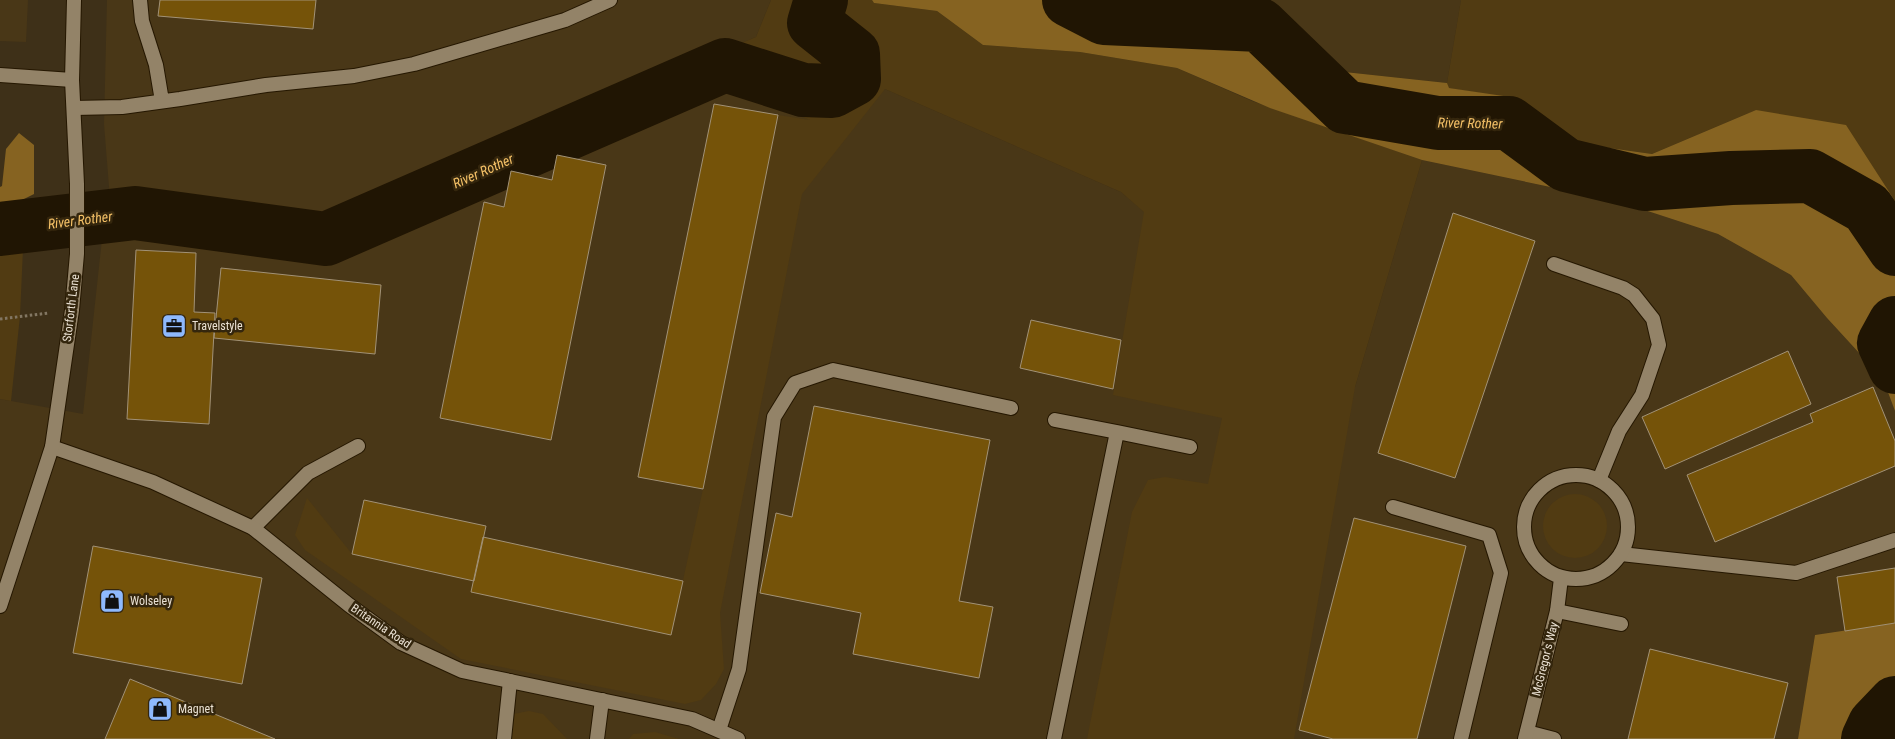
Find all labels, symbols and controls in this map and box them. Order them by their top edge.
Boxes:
water label: River Rother [1437,114,1503,132]
water label: River Rother [450,150,517,191]
water label: River Rother [47,208,114,232]
street label: Storforth Lane [60,273,82,343]
office icon: Travelstyle [161,313,187,339]
place label: Travelstyle [192,319,243,333]
shop icon: Wolseley [99,588,125,614]
place label: Wolseley [130,594,172,608]
street label: Britannia Road [348,601,414,651]
street label: McGregor's Way [1529,620,1561,698]
shop icon: Magnet [147,696,173,722]
place label: Magnet [178,702,214,716]

